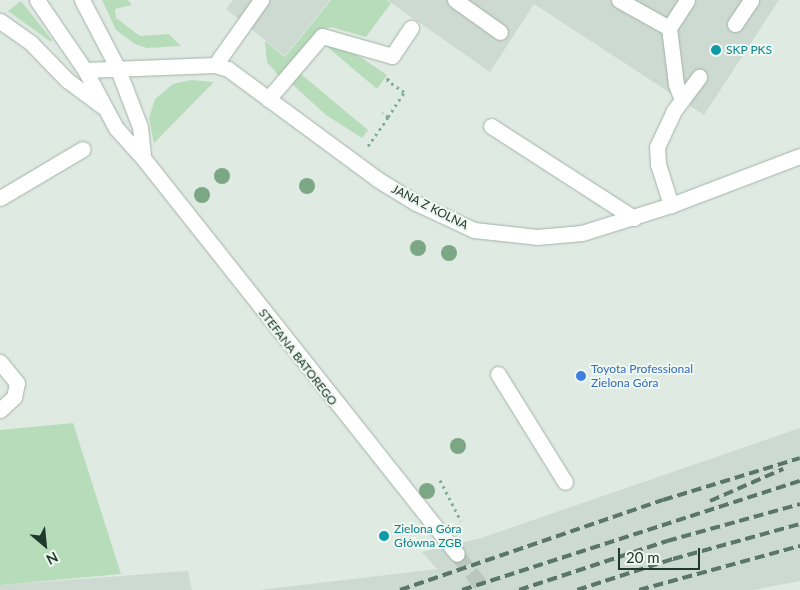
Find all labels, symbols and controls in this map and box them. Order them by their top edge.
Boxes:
place label: SKP PKS [726,43,772,57]
marker: SKP PKS [710,44,722,56]
street label: JANA Z KOLNA [389,181,471,233]
street label: STEFANA BATOREGO [256,306,340,408]
place label: Toyota Professional Zielona Góra [591,362,693,390]
marker: Toyota Professional Zielona Góra [575,370,587,382]
north arrow [20,520,70,570]
place label: Zielona Góra Główna ZGB [394,522,462,550]
marker: Zielona Góra Główna ZGB [378,530,390,542]
scale bar [620,538,702,570]
text: 20 m [626,548,660,566]
text: N [44,549,61,569]

